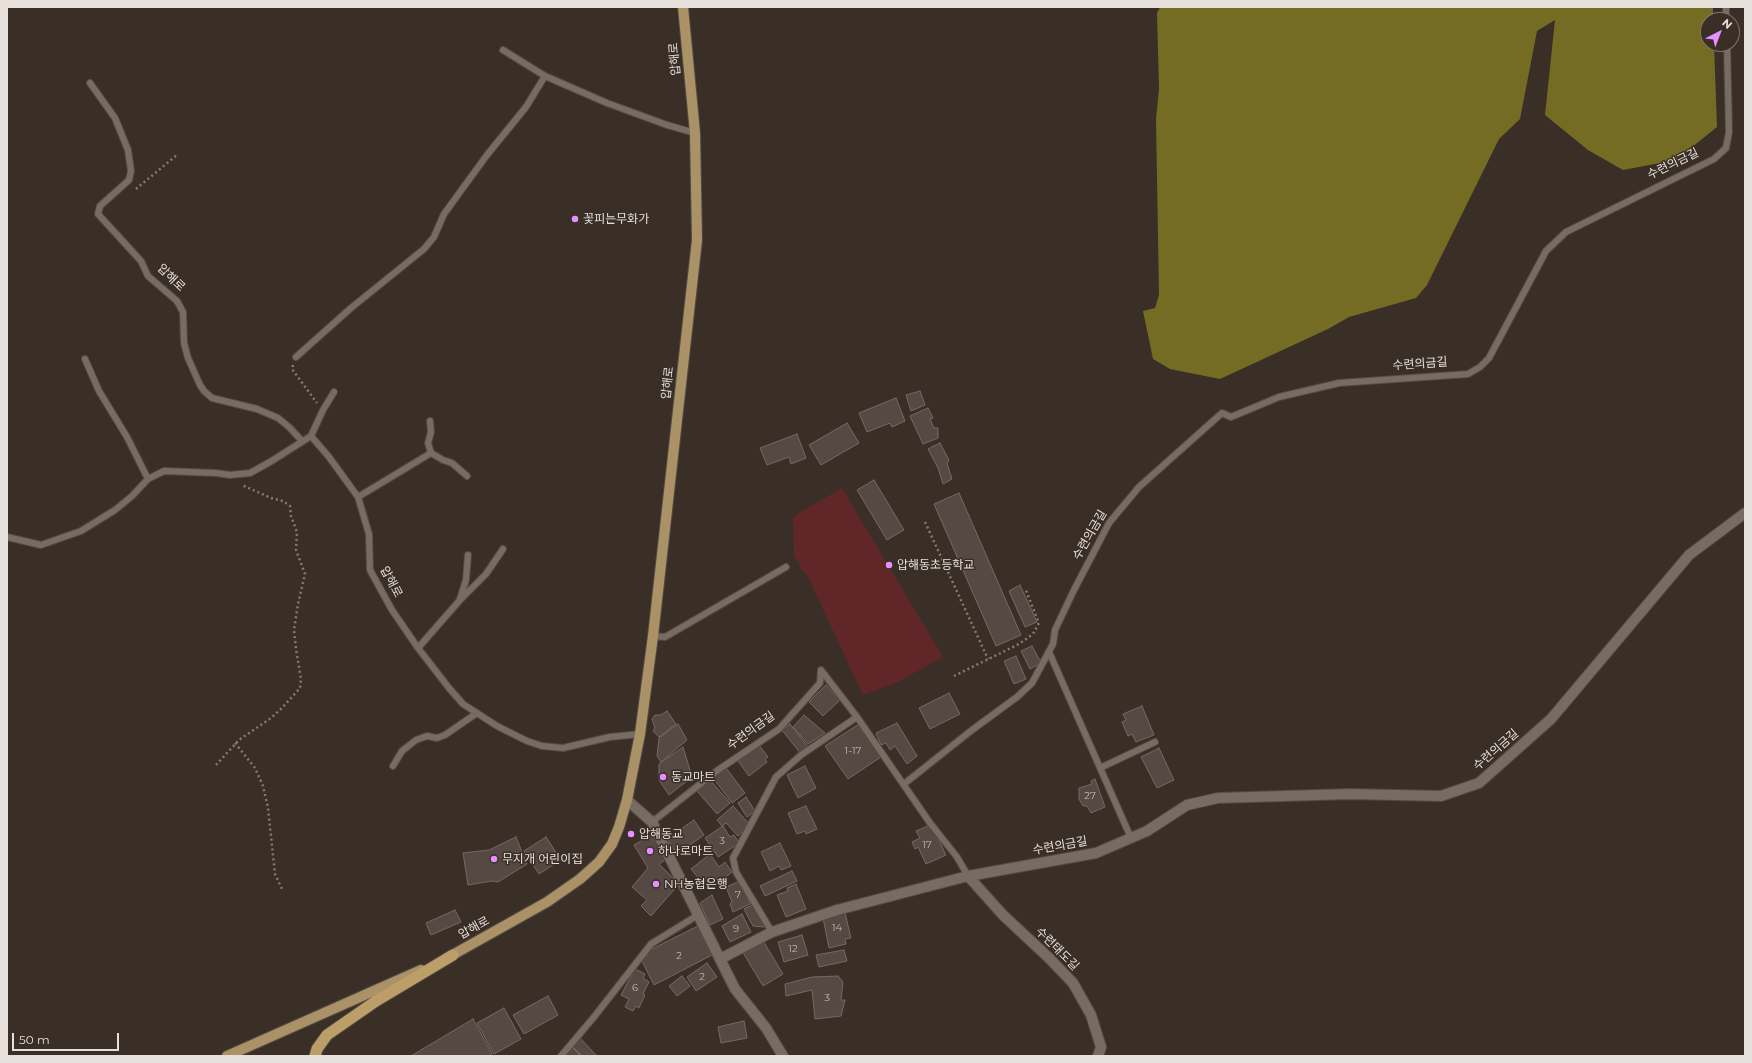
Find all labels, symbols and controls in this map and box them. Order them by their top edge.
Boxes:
north arrow [1700,12,1740,52]
text: N [1719,16,1735,32]
street label: 압해로 [666,42,684,76]
street label: 수련의금길 [1645,145,1701,183]
place label: 꽃피는무화가 [583,212,649,226]
marker: 꽃피는무화가 [570,214,580,224]
street label: 압해로 [154,261,188,295]
street label: 수련의금길 [1392,355,1448,373]
street label: 압해로 [659,366,677,400]
street label: 수련의금길 [1070,507,1110,563]
place label: 압해동초등학교 [897,558,974,572]
marker: 압해동초등학교 [884,560,894,570]
street label: 압해로 [377,564,405,600]
street label: 수련의금길 [724,709,778,753]
street label: 수련의금길 [1470,726,1522,774]
house number: 1-17 [845,745,861,757]
place label: 동교마트 [671,770,715,784]
marker: 동교마트 [658,772,668,782]
house number: 27 [1084,790,1096,802]
place label: 압해동교 [639,827,683,841]
marker: 압해동교 [626,829,636,839]
street label: 수련의금길 [1032,834,1088,858]
house number: 3 [719,835,725,847]
house number: 17 [922,839,932,851]
place label: 하나로마트 [658,844,713,858]
marker: 하나로마트 [645,846,655,856]
place label: 무지개 어린이집 [502,852,582,866]
marker: 무지개 어린이집 [489,854,499,864]
place label: NH농협은행 [664,877,728,891]
marker: NH농협은행 [651,879,661,889]
house number: 7 [735,889,741,901]
street label: 압해로 [456,914,492,942]
house number: 14 [832,922,842,934]
house number: 9 [733,923,739,935]
street label: 수련태도길 [1032,924,1082,974]
house number: 12 [788,943,798,955]
house number: 2 [676,950,682,962]
house number: 2 [699,971,705,983]
house number: 6 [632,982,638,994]
house number: 3 [824,992,830,1004]
scale bar [14,1025,121,1051]
text: 50 m [19,1032,50,1047]

